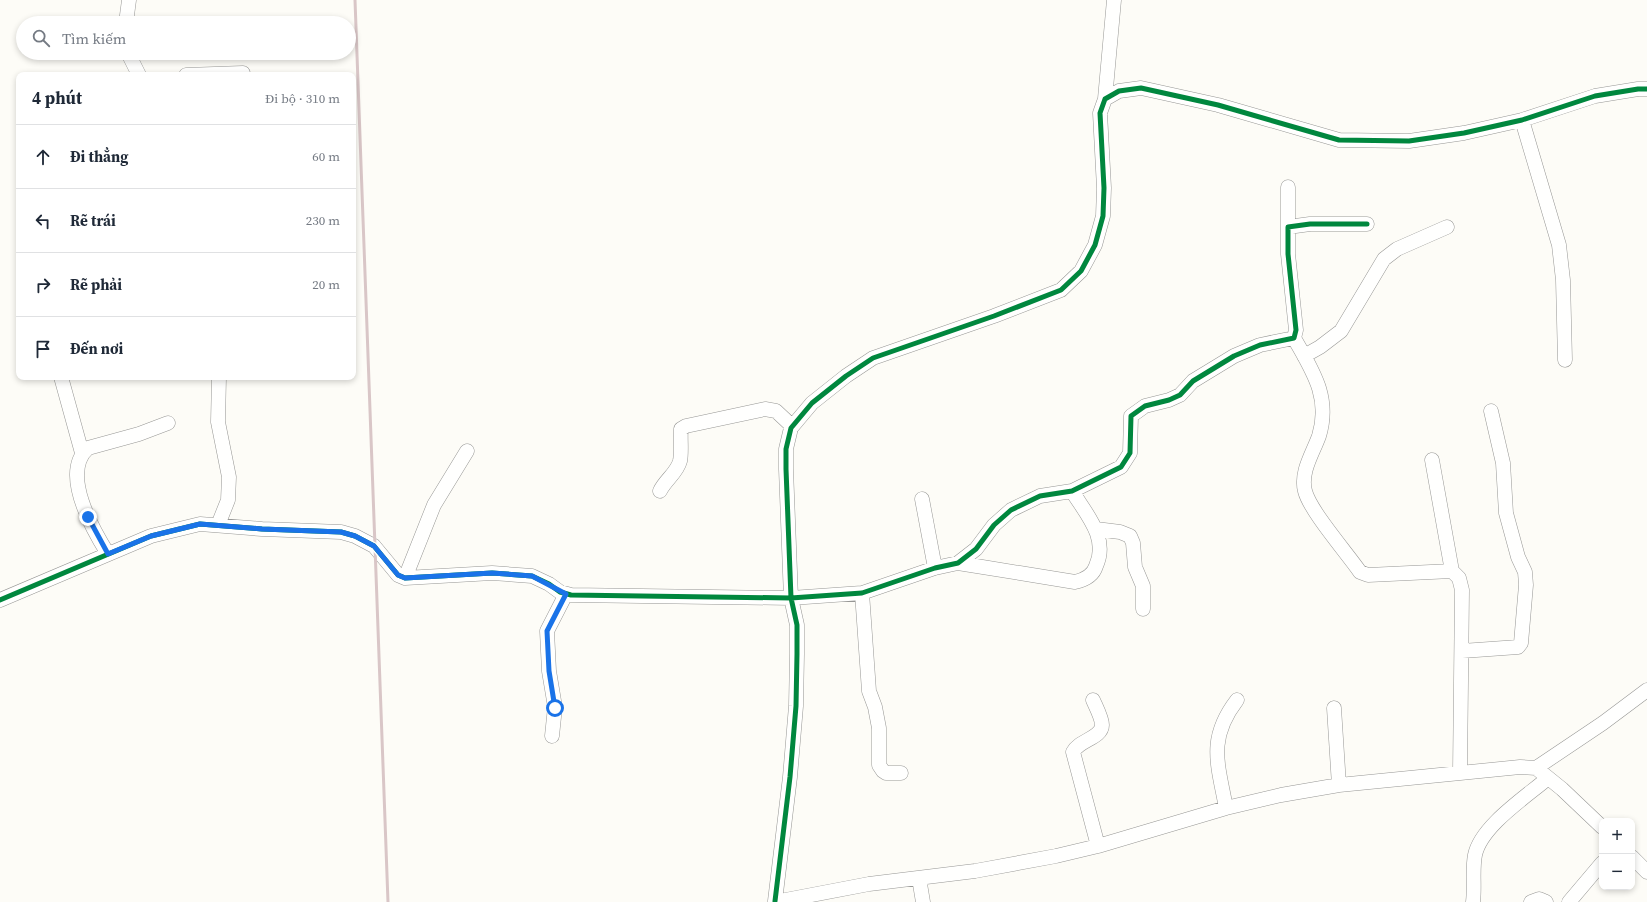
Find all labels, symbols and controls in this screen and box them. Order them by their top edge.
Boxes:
search box [16,16,356,60]
icon: search [30,27,52,49]
text: Tìm kiếm [62,28,126,49]
text: 4 phút [32,86,82,110]
text: Đi bộ · 310 m [265,90,340,107]
icon: ahead [32,146,54,168]
text: Đi thẳng [70,146,128,167]
text: 60 m [312,148,340,165]
icon: left [32,210,54,232]
text: Rẽ trái [70,210,116,231]
text: 230 m [306,212,340,229]
icon: right [32,274,54,296]
text: Rẽ phải [70,274,122,295]
text: 20 m [312,276,340,293]
icon: arrive [32,338,54,360]
text: Đến nơi [70,338,123,359]
route end [79,508,97,526]
route start [546,699,564,717]
map controls [1599,818,1635,890]
button: + [1599,818,1635,854]
button: − [1599,854,1635,890]

